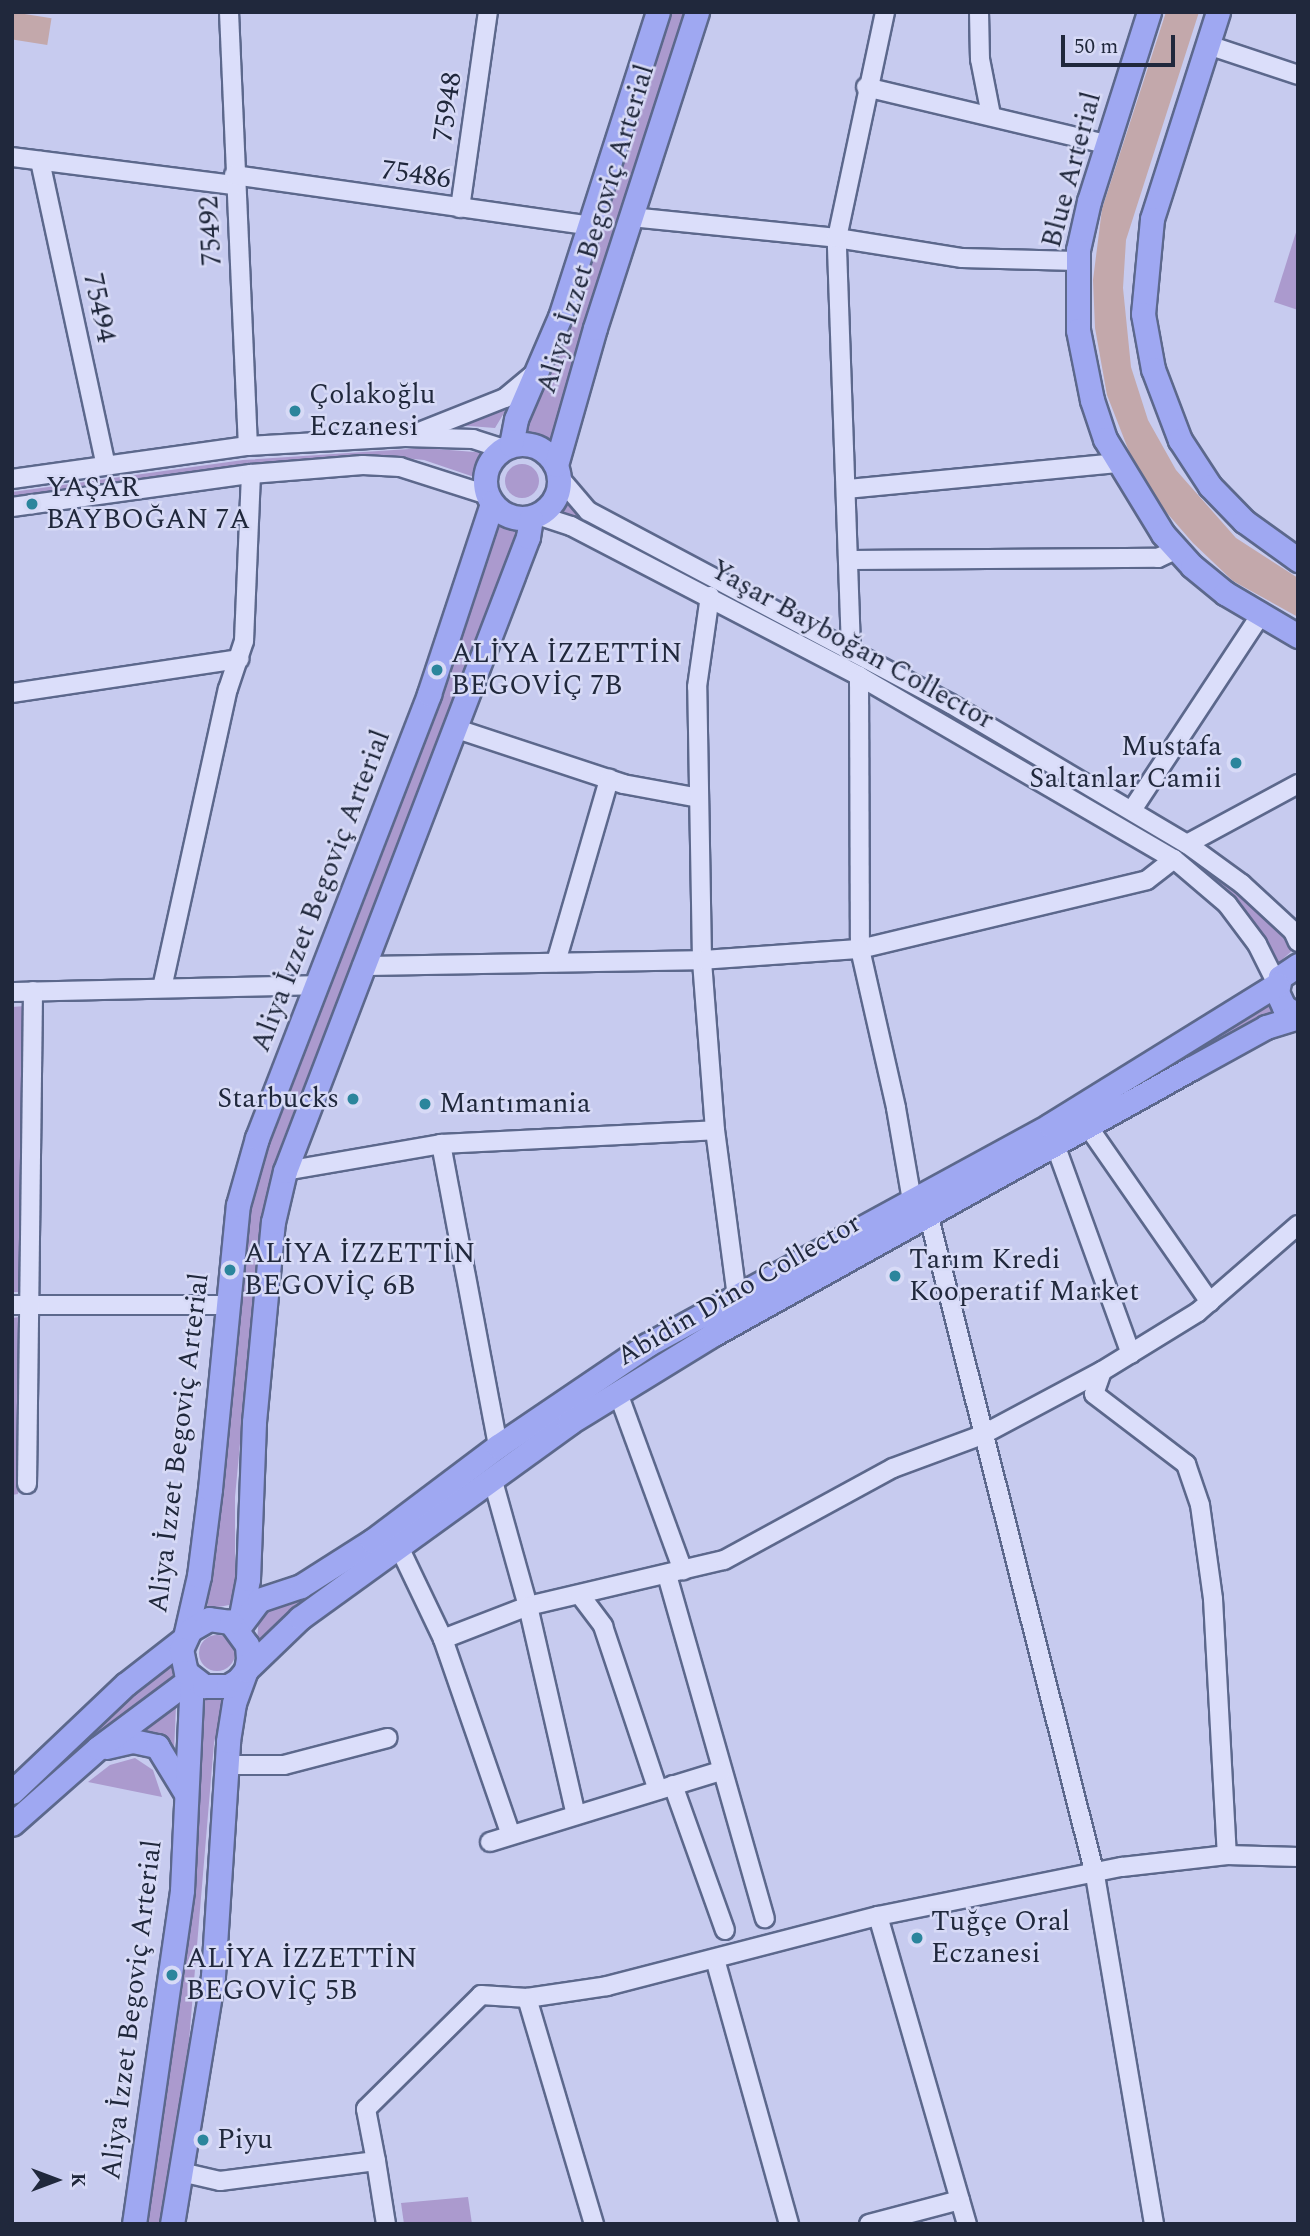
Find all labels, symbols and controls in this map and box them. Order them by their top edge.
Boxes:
scale bar [1065,21,1179,65]
text: 50 m [1074,31,1118,63]
street label: Aliya İzzet Begoviç Arterial [530,60,662,398]
street label: 75948 [426,70,470,144]
street label: Blue Arterial [1035,88,1109,252]
street label: 75486 [379,153,453,197]
street label: 75492 [192,195,230,267]
street label: 75494 [75,270,123,346]
place label: Çolakoğlu Eczanesi [309,378,435,444]
marker: Çolakoğlu Eczanesi [287,403,303,419]
place label: YAŞAR BAYBOĞAN 7A [46,471,250,537]
marker: YAŞAR BAYBOĞAN 7A [24,496,40,512]
street label: Yaşar Bayboğan Collector [704,553,1000,737]
place label: ALİYA İZZETTİN BEGOVİÇ 7B [451,637,682,703]
marker: ALİYA İZZETTİN BEGOVİÇ 7B [429,662,445,678]
street label: Aliya İzzet Begoviç Arterial [244,725,398,1057]
place label: Mustafa Saltanlar Camii [1029,730,1222,796]
marker: Mustafa Saltanlar Camii [1228,755,1244,771]
place label: Starbucks [217,1082,339,1116]
place label: Mantımania [439,1087,591,1121]
marker: Starbucks [345,1091,361,1107]
marker: Mantımania [417,1096,433,1112]
street label: Abidin Dino Collector [611,1206,867,1374]
place label: ALİYA İZZETTİN BEGOVİÇ 6B [244,1237,475,1303]
place label: Tarım Kredi Kooperatif Market [909,1243,1139,1309]
marker: ALİYA İZZETTİN BEGOVİÇ 6B [222,1262,238,1278]
marker: Tarım Kredi Kooperatif Market [887,1268,903,1284]
street label: Aliya İzzet Begoviç Arterial [141,1271,217,1615]
street label: Aliya İzzet Begoviç Arterial [94,1838,170,2182]
place label: Tuğçe Oral Eczanesi [931,1905,1070,1971]
marker: Tuğçe Oral Eczanesi [909,1930,925,1946]
place label: ALİYA İZZETTİN BEGOVİÇ 5B [186,1942,417,2008]
marker: ALİYA İZZETTİN BEGOVİÇ 5B [164,1967,180,1983]
place label: Piyu [217,2123,273,2157]
marker: Piyu [195,2132,211,2148]
north arrow [21,2145,91,2215]
text: K [63,2173,92,2187]

